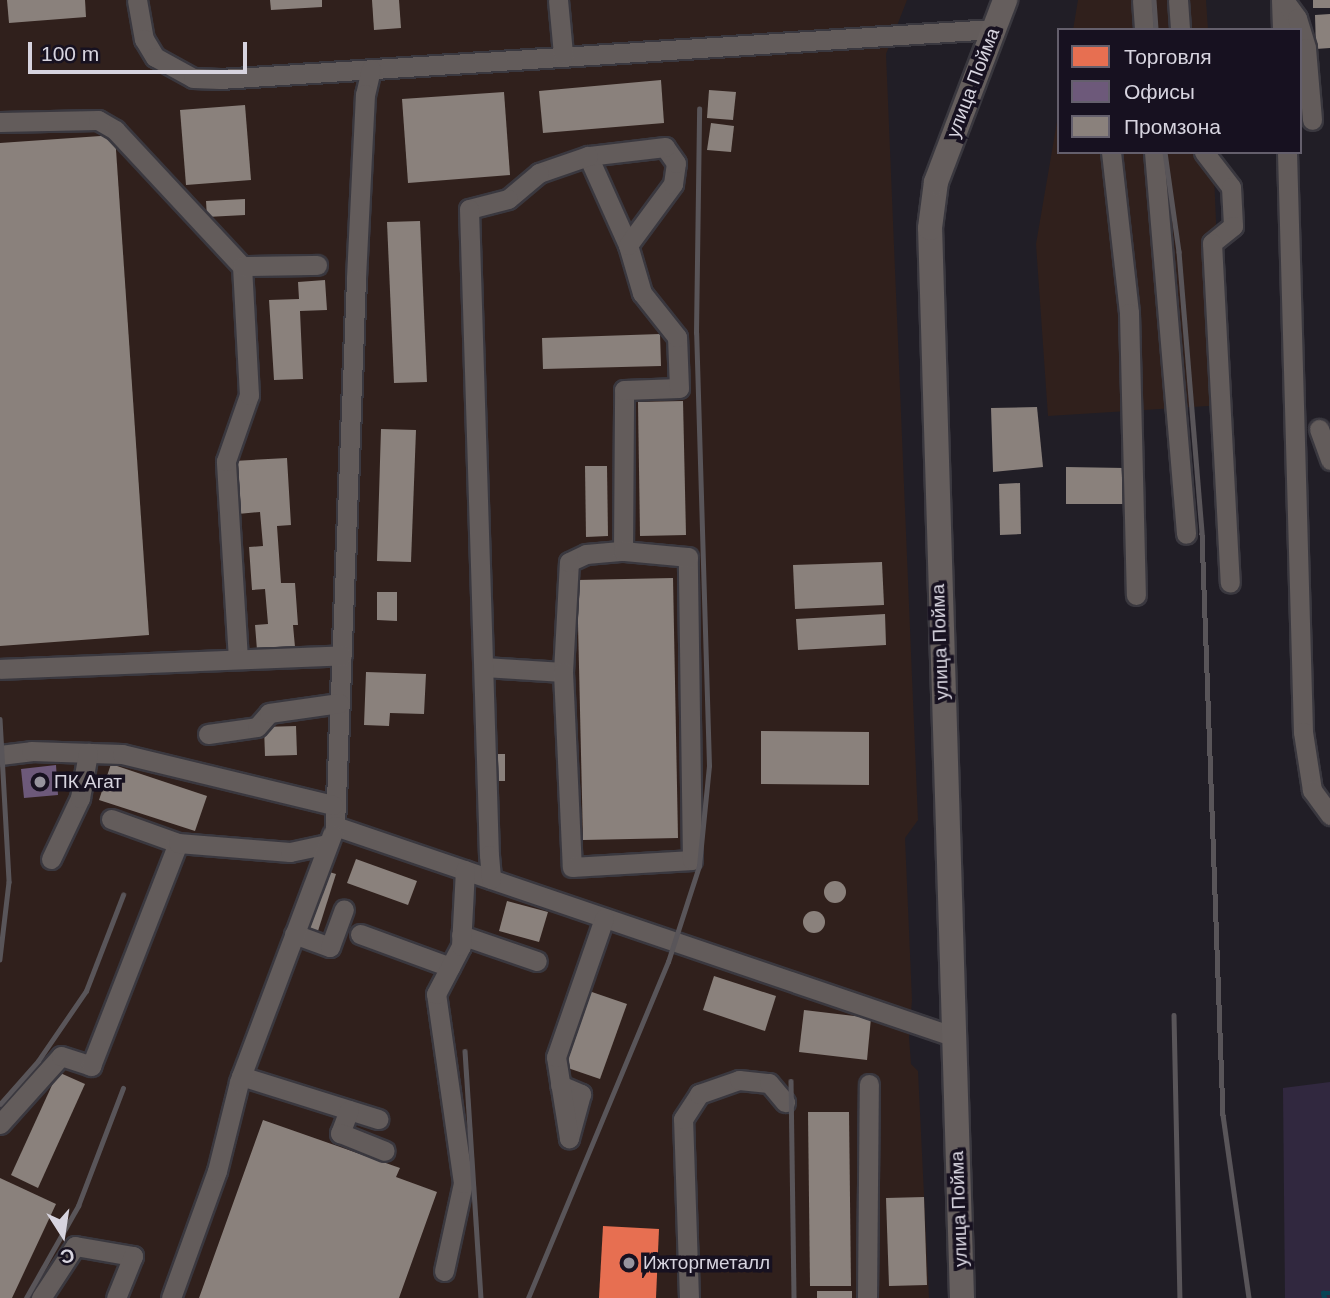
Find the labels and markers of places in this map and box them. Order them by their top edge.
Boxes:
place label: ПК Агат [54,771,122,793]
marker: ПК Агат [32,774,48,790]
place label: Ижторгметалл [643,1252,770,1274]
marker: Ижторгметалл [621,1255,637,1271]

